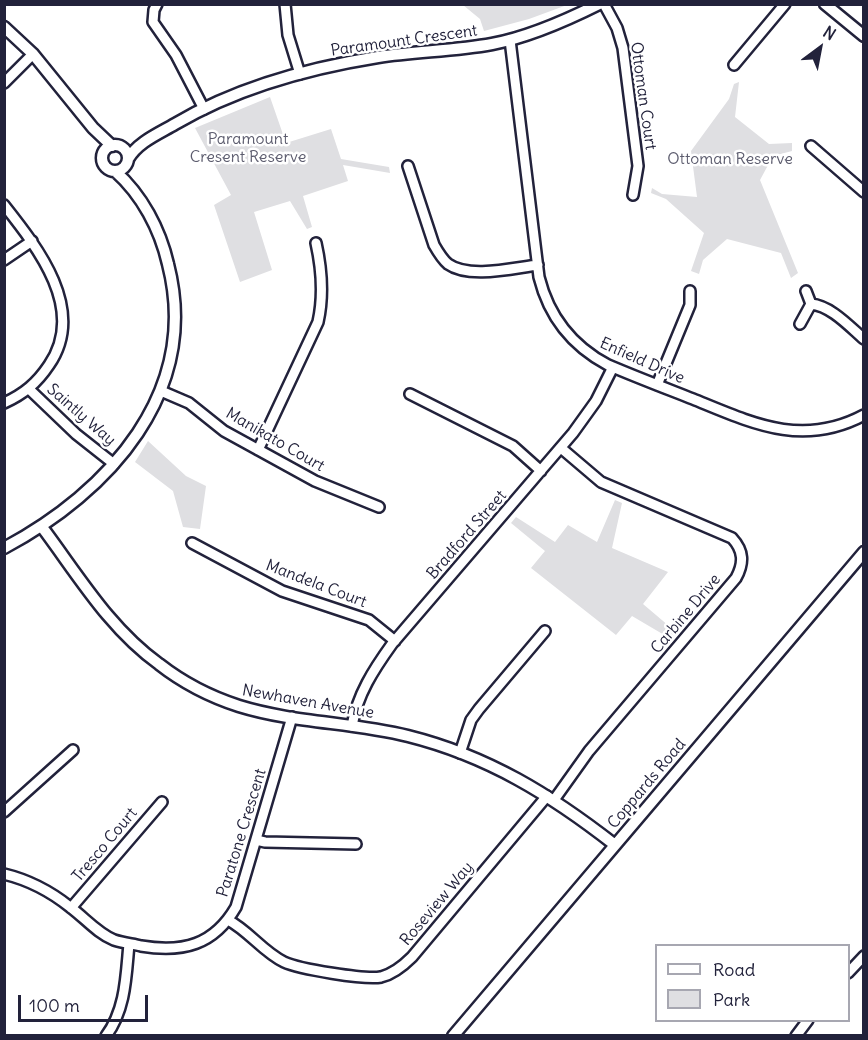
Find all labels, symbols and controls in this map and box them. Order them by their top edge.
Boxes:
north arrow [790,18,850,78]
street label: Paramount Crescent [329,21,479,61]
text: N [820,21,840,44]
street label: Ottoman Court [626,41,660,151]
park label: Paramount Cresent Reserve [190,129,306,167]
park label: Ottoman Reserve [667,149,793,169]
street label: Enfield Drive [597,334,687,388]
street label: Saintly Way [43,380,119,450]
street label: Manikato Court [222,404,328,476]
street label: Bradford Street [423,487,511,583]
street label: Mandela Court [263,556,369,612]
street label: Carbine Drive [647,570,725,658]
street label: Newhaven Avenue [241,681,375,723]
street label: Coppards Road [604,735,690,833]
street label: Paratone Crescent [213,766,271,900]
street label: Tresco Court [69,804,141,886]
street label: Roseview Way [396,858,478,950]
legend [655,944,850,1022]
text: Road [713,958,755,981]
scale bar [21,983,152,1021]
text: Park [713,988,750,1011]
text: 100 m [29,994,80,1017]

